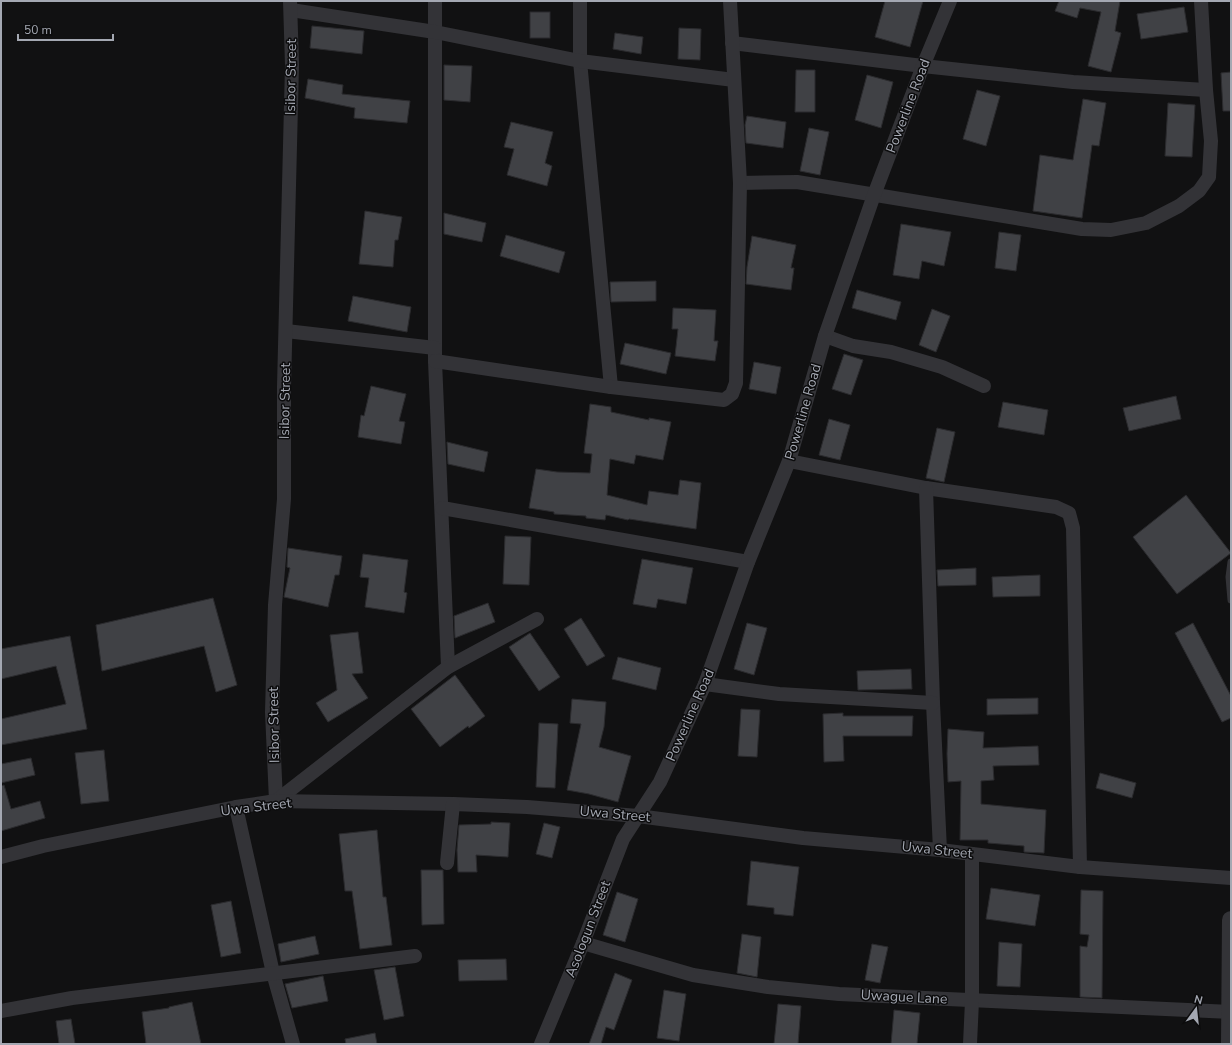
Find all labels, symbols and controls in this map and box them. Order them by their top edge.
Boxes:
scale bar [18,16,113,42]
text: 50 m [24,22,52,38]
street label: Isibor Street [281,39,301,115]
street label: Powerline Road [881,56,935,156]
street label: Powerline Road [780,362,826,462]
street label: Isibor Street [275,363,295,439]
street label: Powerline Road [661,666,719,764]
street label: Isibor Street [264,687,284,763]
street label: Uwa Street [220,793,293,821]
street label: Uwa Street [579,801,651,827]
street label: Uwa Street [901,837,973,863]
street label: Asologun Street [561,878,615,980]
street label: Uwague Lane [860,985,948,1009]
north arrow [1176,989,1216,1029]
text: N [1193,992,1204,1008]

